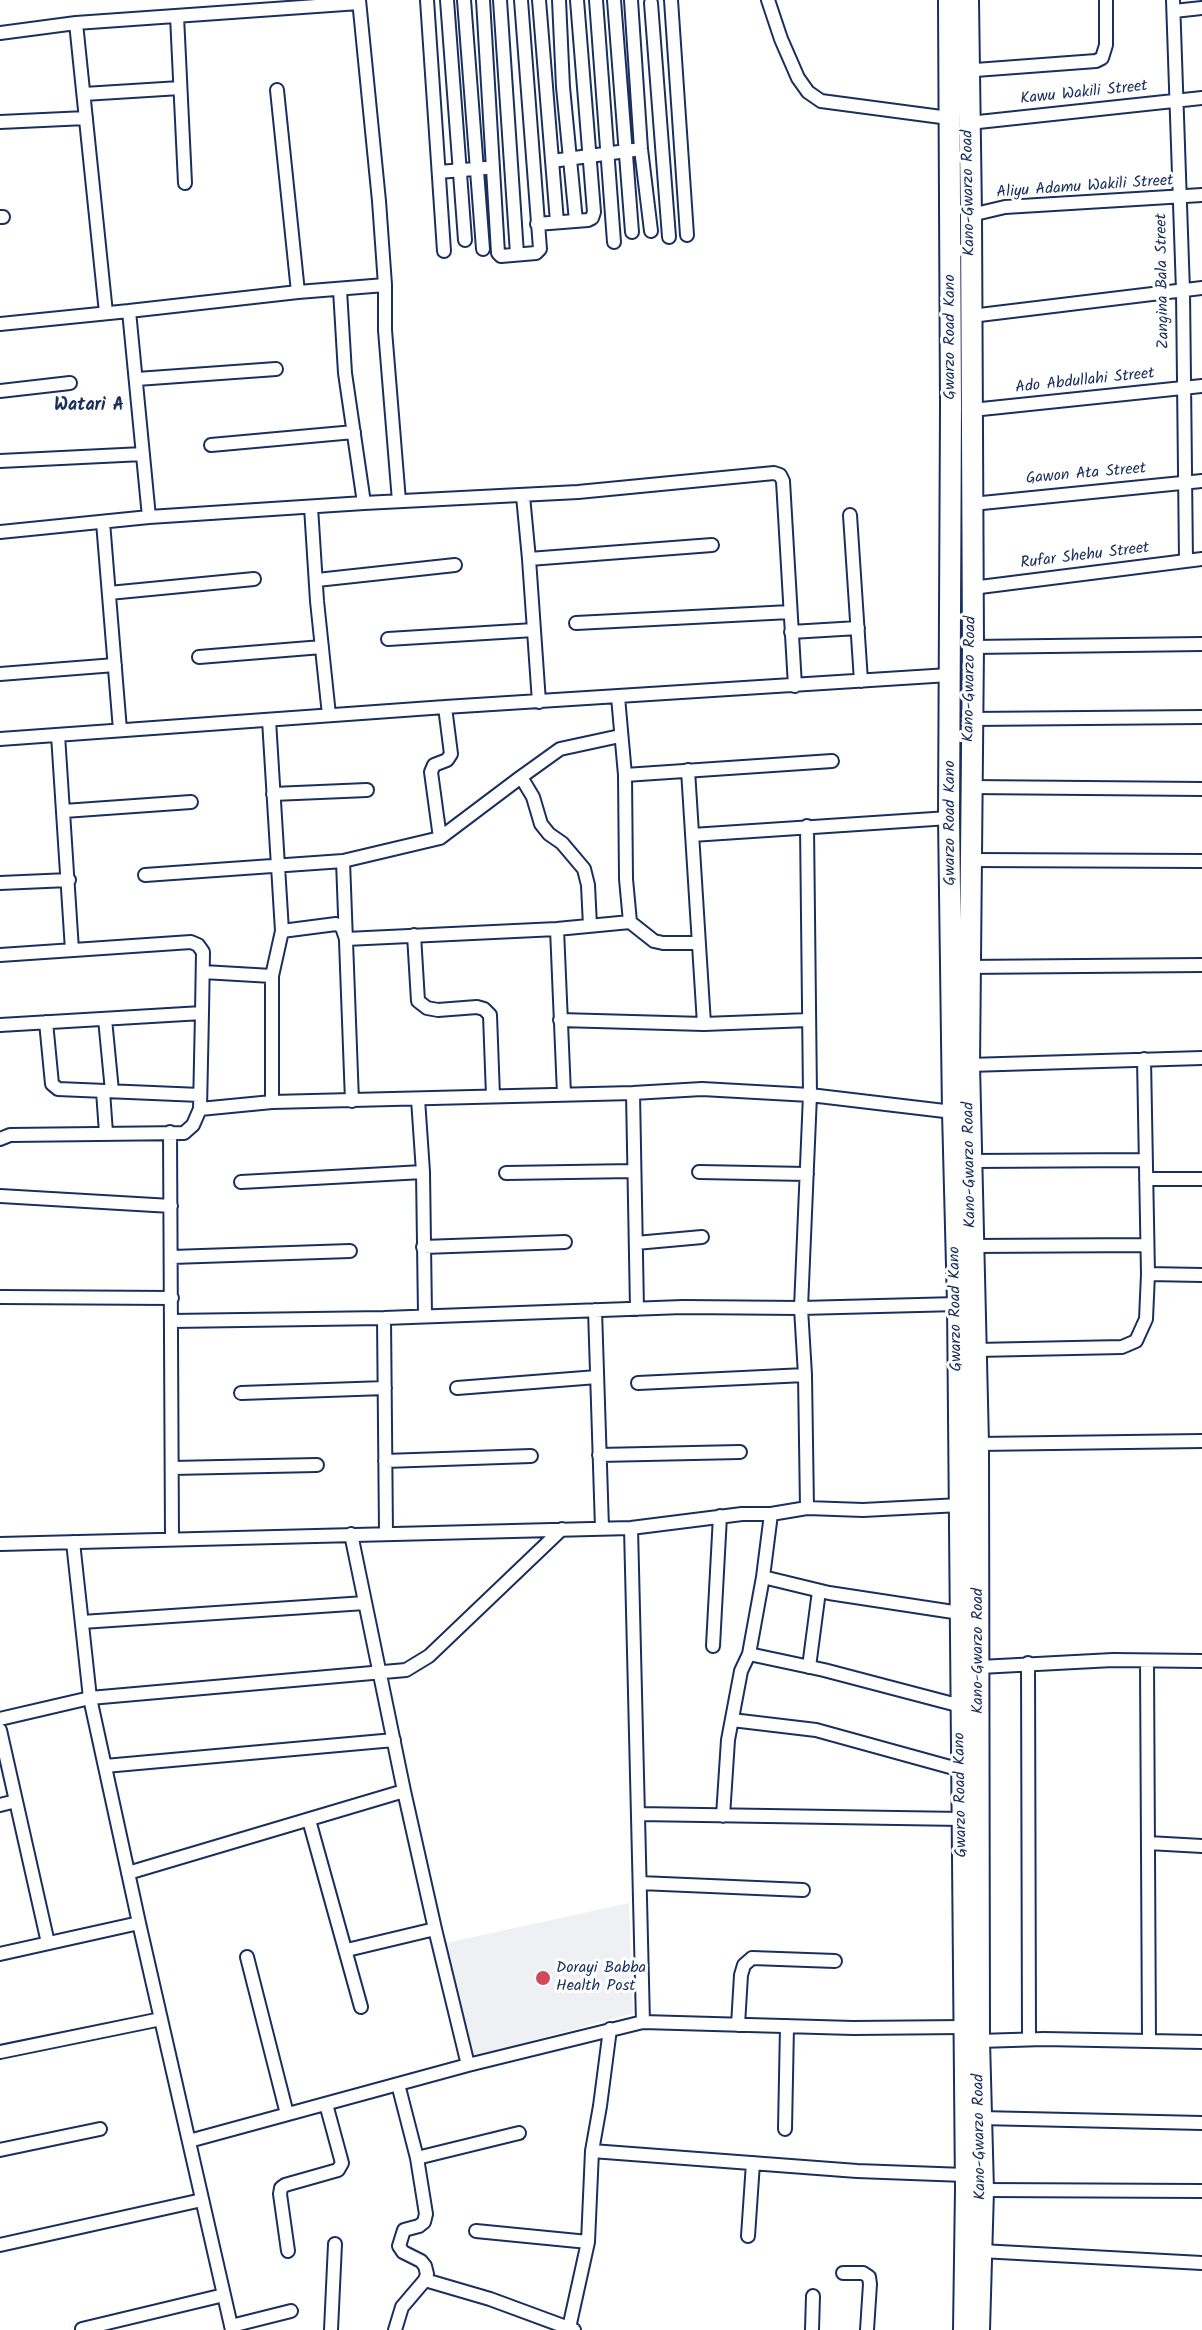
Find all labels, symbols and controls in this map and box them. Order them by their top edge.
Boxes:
street label: Kawu Wakili Street [1019,78,1149,110]
street label: Kano-Gwarzo Road [959,130,981,256]
street label: Aliyu Adamu Wakili Street [996,172,1174,204]
street label: Zangina Bala Street [1153,213,1175,349]
street label: Gwarzo Road Kano [941,274,961,400]
street label: Ado Abdullahi Street [1014,365,1156,399]
district label: Watari A [54,396,124,418]
street label: Gawon Ata Street [1025,460,1147,490]
street label: Rufar Shehu Street [1019,540,1151,574]
street label: Kano-Gwarzo Road [960,616,982,742]
street label: Gwarzo Road Kano [941,760,961,886]
street label: Kano-Gwarzo Road [960,1102,982,1228]
street label: Gwarzo Road Kano [946,1246,968,1372]
street label: Kano-Gwarzo Road [969,1588,989,1714]
street label: Gwarzo Road Kano [951,1732,973,1858]
place label: Dorayi Babba Health Post [556,1959,646,1997]
marker: Dorayi Babba Health Post [534,1969,552,1987]
street label: Kano-Gwarzo Road [970,2074,992,2200]

